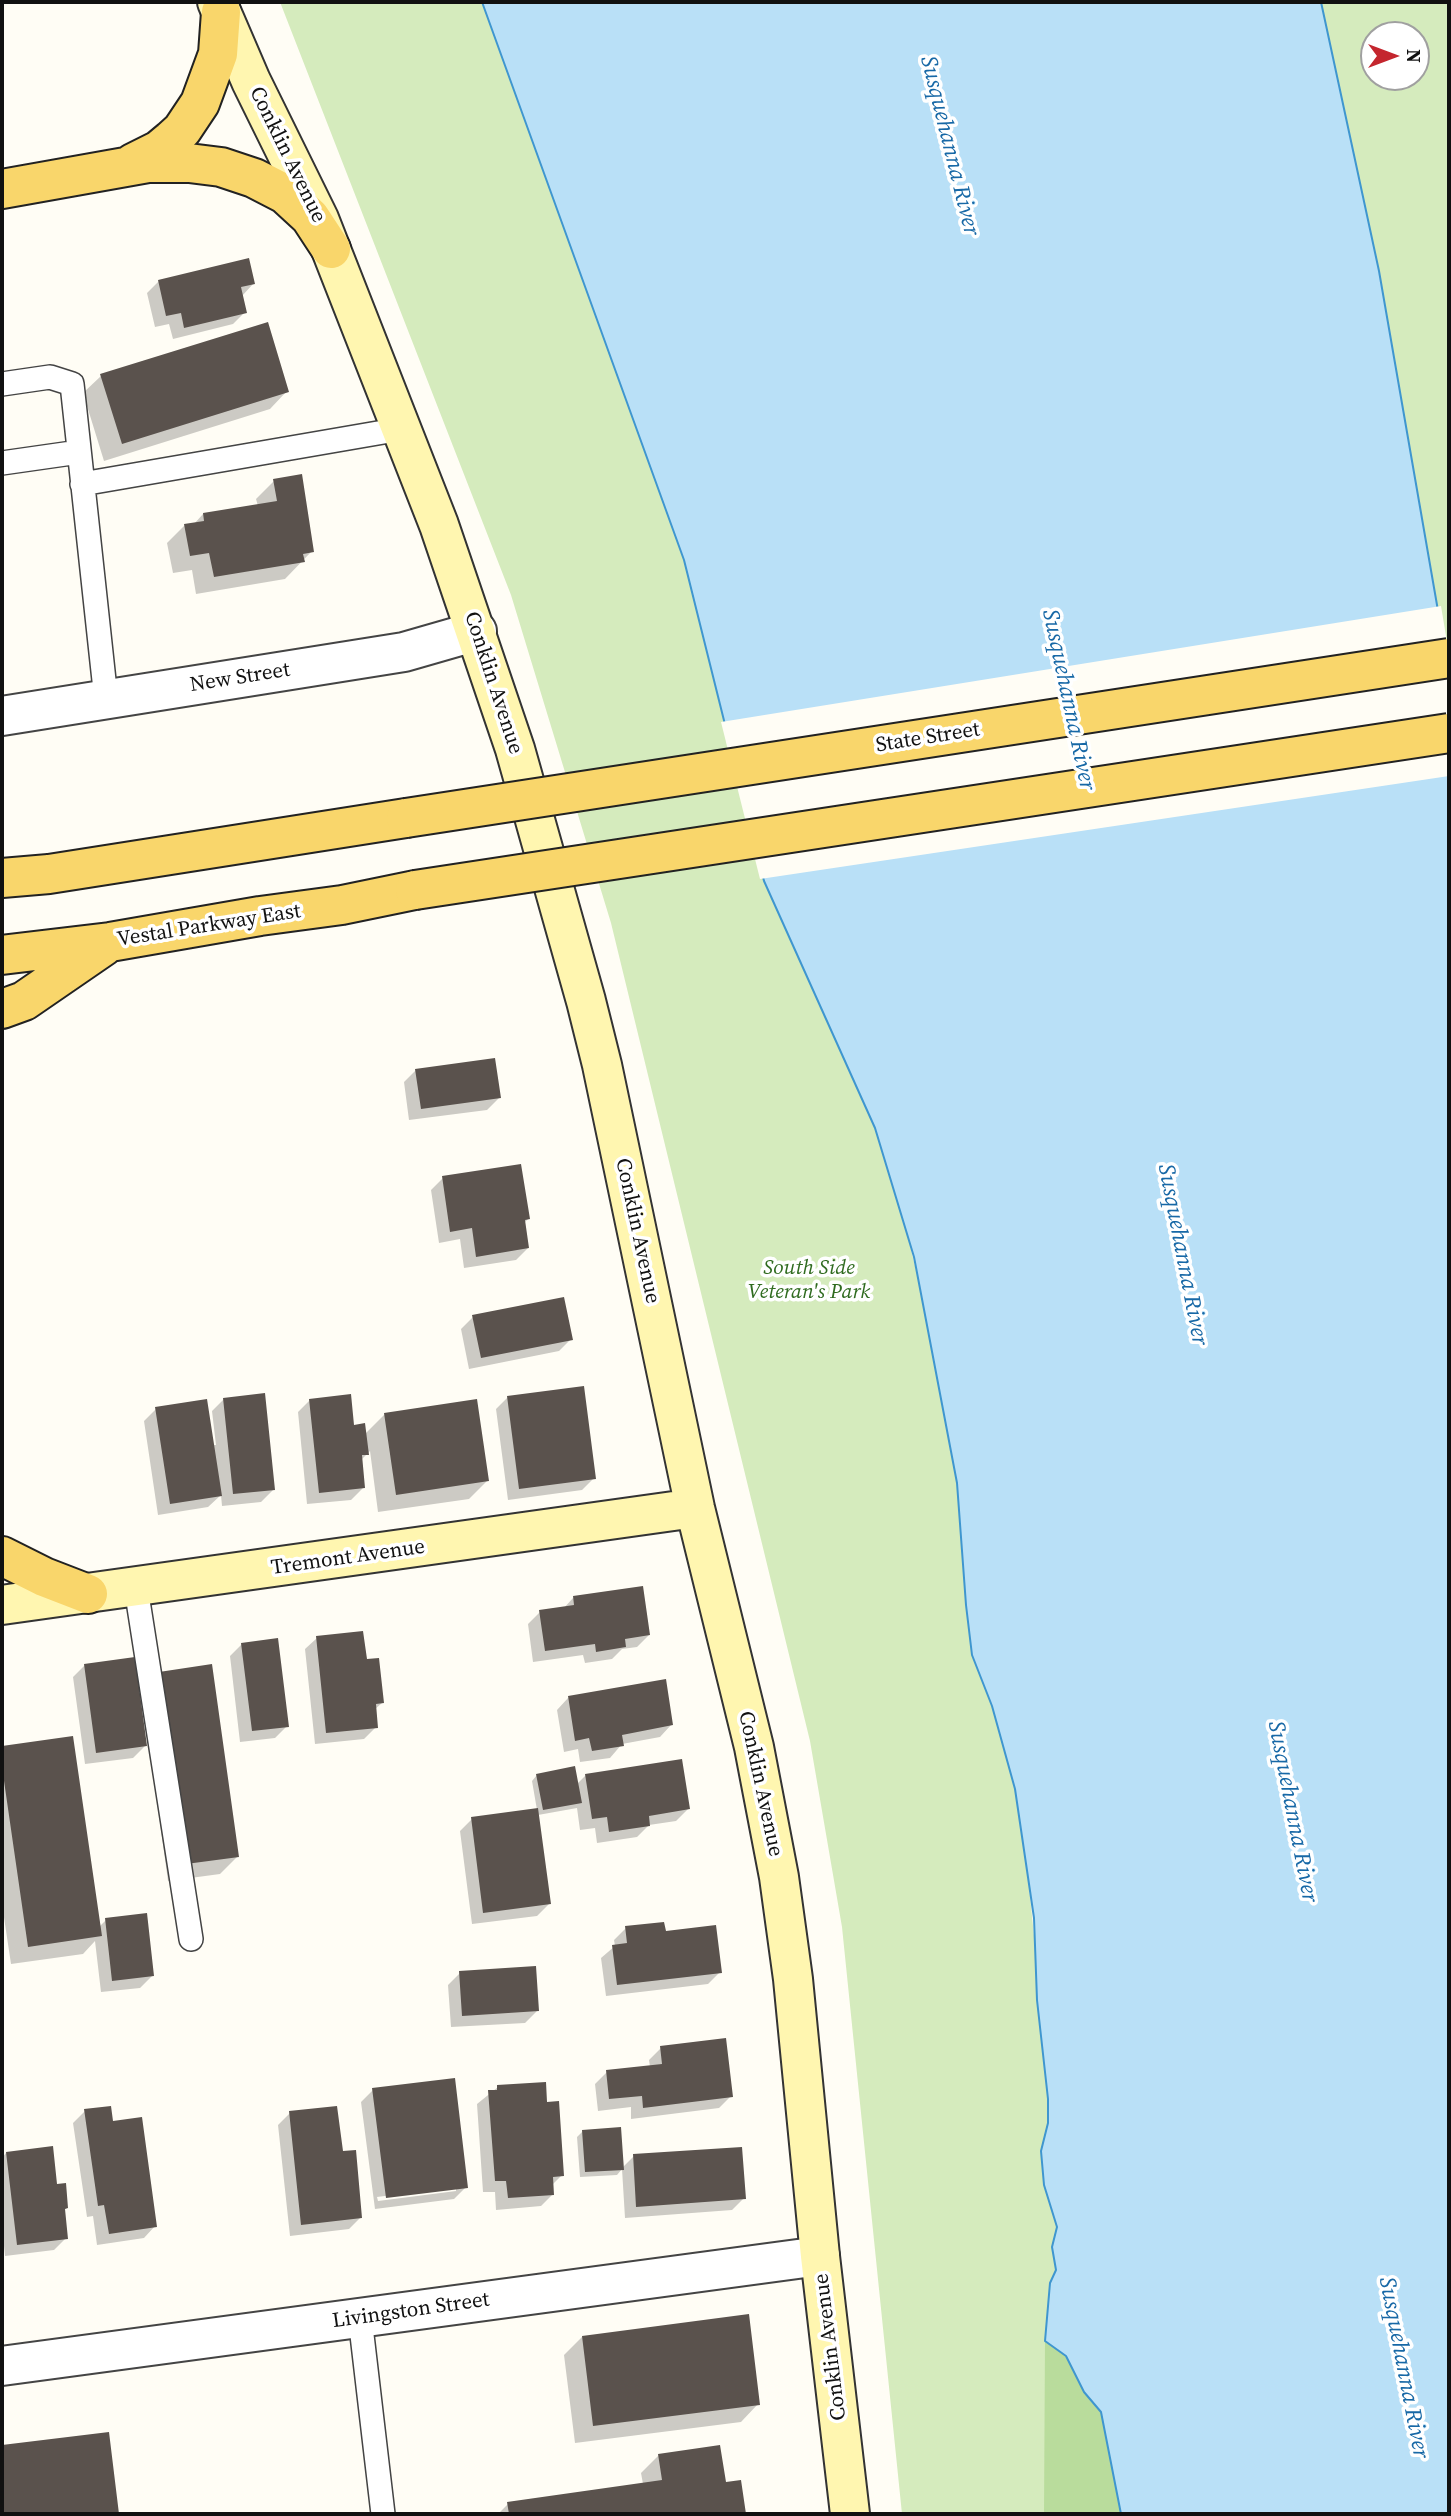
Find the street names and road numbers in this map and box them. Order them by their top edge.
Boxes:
street label: Conklin Avenue [243,83,331,227]
street label: Conklin Avenue [458,609,528,757]
street label: New Street [188,658,292,698]
street label: State Street [874,717,982,759]
street label: Vestal Parkway East [115,899,303,953]
street label: Conklin Avenue [609,1156,665,1306]
street label: Tremont Avenue [269,1535,427,1581]
street label: Conklin Avenue [732,1709,788,1859]
street label: Conklin Avenue [809,2272,853,2422]
street label: Livingston Street [331,2288,491,2334]

